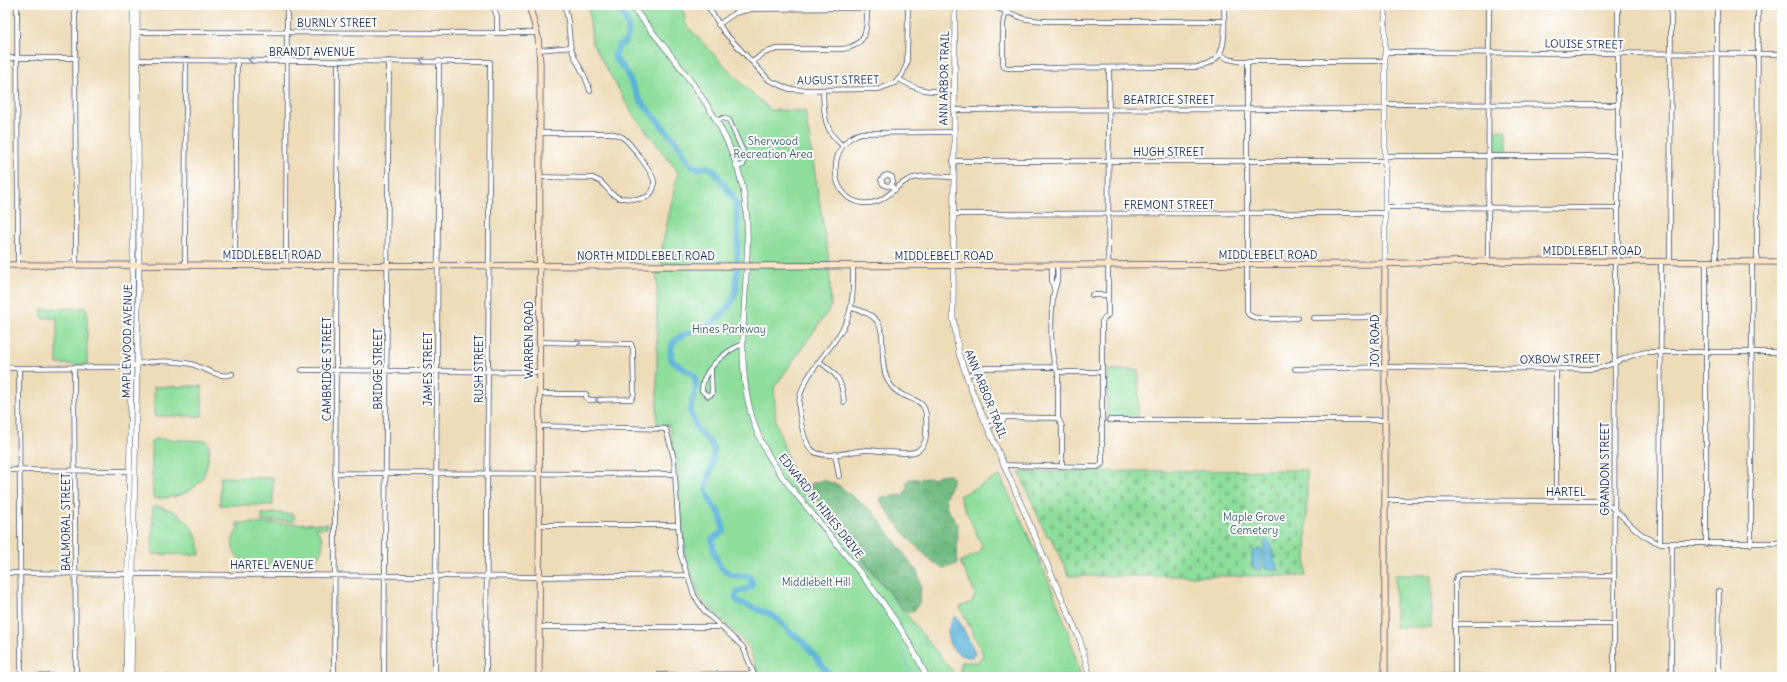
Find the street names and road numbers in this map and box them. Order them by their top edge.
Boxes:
street label: BURNLY STREET [297,16,378,30]
street label: ANN ARBOR TRAIL [936,30,952,126]
street label: LOUISE STREET [1544,36,1624,52]
street label: BRANDT AVENUE [269,45,355,59]
street label: AUGUST STREET [797,72,879,88]
street label: BEATRICE STREET [1123,93,1215,107]
street label: HUGH STREET [1133,145,1205,159]
street label: FREMONT STREET [1124,198,1215,212]
street label: MIDDLEBELT ROAD [1542,244,1642,258]
street label: MIDDLEBELT ROAD [222,248,322,262]
street label: MIDDLEBELT ROAD [1218,248,1318,262]
street label: NORTH MIDDLEBELT ROAD [577,249,715,263]
street label: MIDDLEBELT ROAD [894,249,994,263]
street label: MAPLEWOOD AVENUE [119,284,135,398]
street label: WARREN ROAD [522,301,536,379]
street label: JOY ROAD [1368,314,1382,368]
street label: CAMBRIDGE STREET [320,316,334,421]
street label: BRIDGE STREET [371,328,385,410]
street label: JAMES STREET [421,332,435,406]
street label: RUSH STREET [472,334,486,403]
street label: ANN ARBOR TRAIL [962,347,1010,441]
street label: OXBOW STREET [1519,351,1601,367]
street label: GRANDON STREET [1598,422,1612,516]
street label: EDWARD N. HINES DRIVE [776,451,866,561]
street label: BALMORAL STREET [59,473,73,571]
street label: HARTEL [1546,485,1586,499]
street label: HARTEL AVENUE [230,558,314,572]

